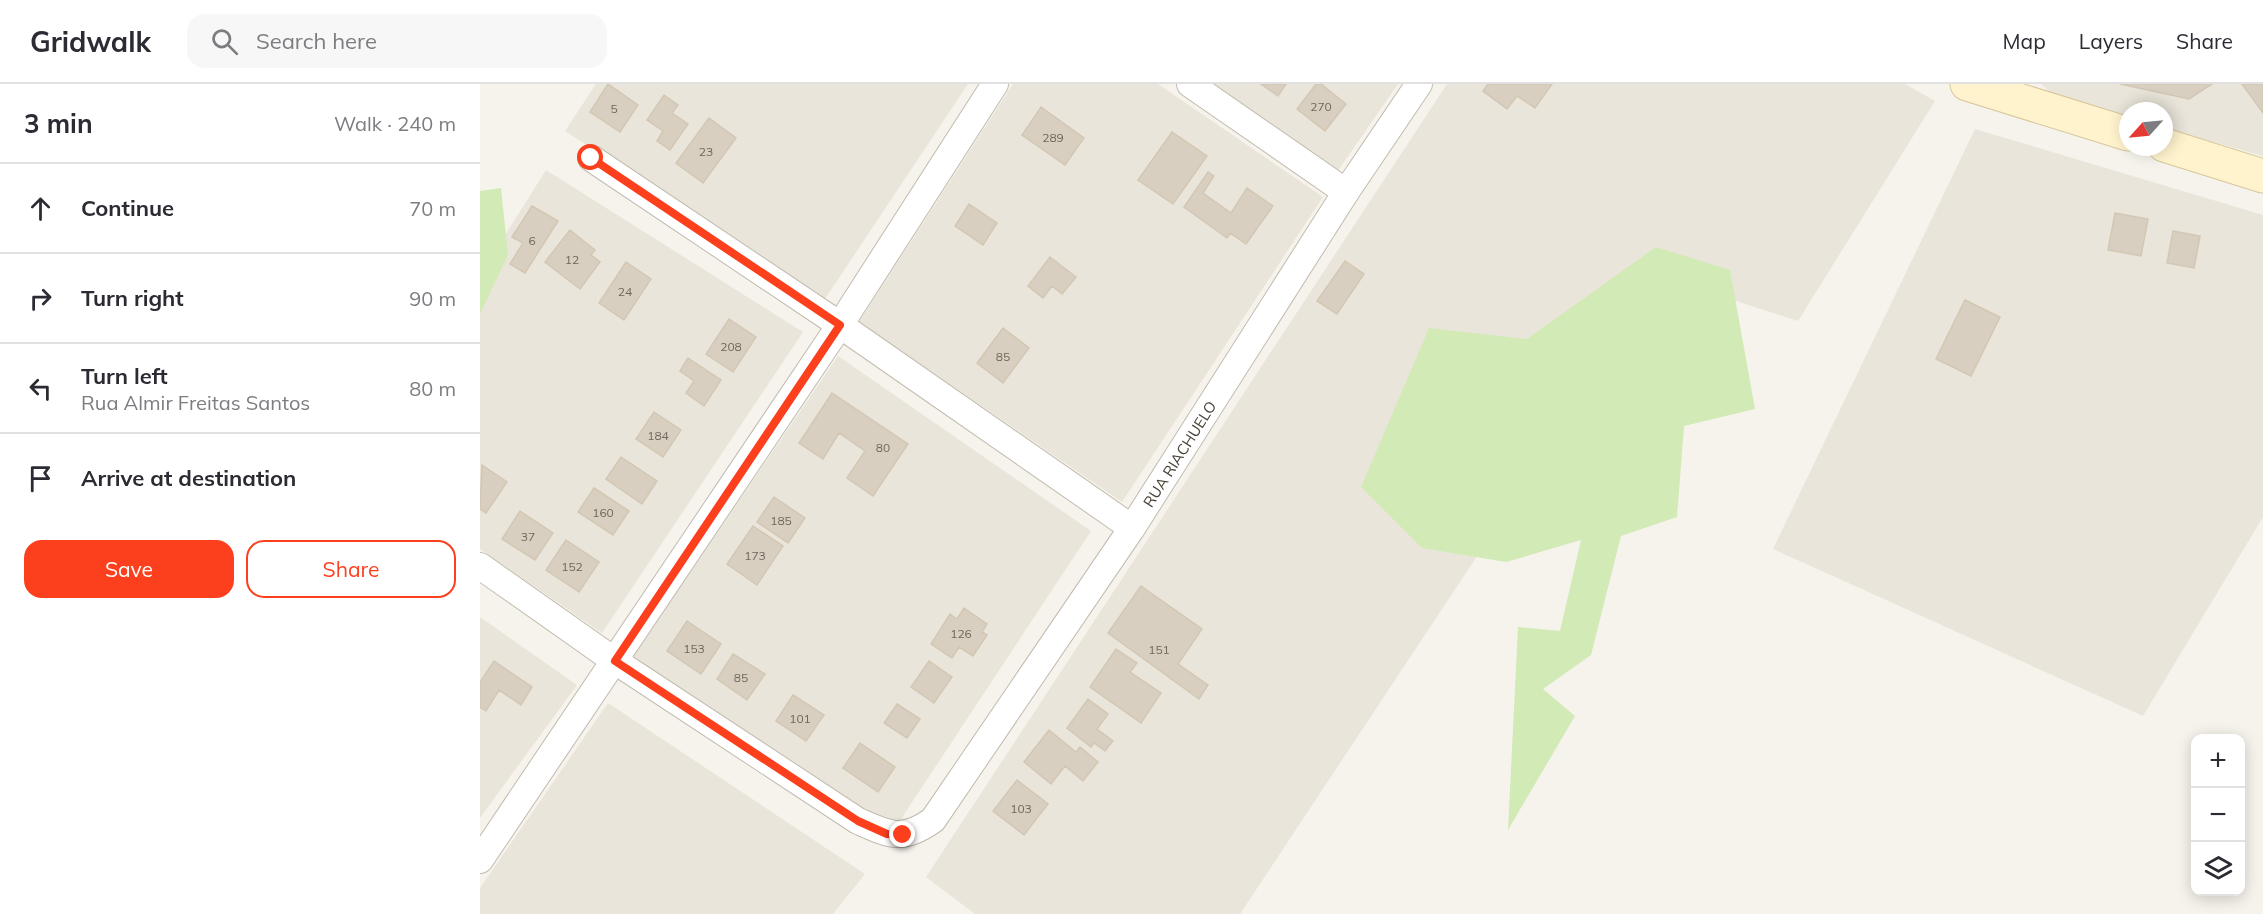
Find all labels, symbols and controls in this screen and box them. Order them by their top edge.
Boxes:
search box [187,14,607,68]
text: Gridwalk [30,24,151,59]
icon: search [208,25,241,58]
text: Search here [256,27,377,55]
text: Map [2003,28,2046,54]
text: Layers [2079,28,2143,54]
text: Share [2176,28,2233,54]
house number: 270 [1310,99,1332,114]
house number: 5 [610,101,618,116]
north arrow [2119,102,2173,156]
text: 3 min [24,107,93,140]
text: Walk · 240 m [334,111,456,136]
house number: 289 [1042,130,1064,145]
route start [577,144,603,170]
house number: 23 [699,144,713,159]
icon: ahead [24,192,57,225]
text: Continue [81,194,174,222]
text: 70 m [409,196,456,221]
house number: 6 [528,233,536,248]
house number: 12 [565,252,579,267]
icon: right [24,282,57,315]
text: Turn right [81,284,184,312]
house number: 24 [618,284,632,299]
text: 90 m [409,286,456,311]
house number: 208 [720,339,742,354]
house number: 85 [996,349,1010,364]
text: Turn left [81,362,168,390]
icon: left [24,372,57,405]
text: 80 m [409,376,456,401]
text: Rua Almir Freitas Santos [81,390,310,415]
street label: RUA RIACHUELO [1138,397,1220,510]
house number: 184 [647,428,669,443]
house number: 80 [876,440,890,455]
icon: arrive [24,462,57,495]
text: Arrive at destination [81,464,296,492]
house number: 160 [592,505,614,520]
house number: 185 [770,513,792,528]
house number: 37 [521,529,535,544]
button: Save [24,540,234,598]
button: Share [246,540,456,598]
house number: 173 [744,548,766,563]
house number: 152 [561,559,583,574]
house number: 126 [950,626,972,641]
house number: 153 [683,641,705,656]
house number: 151 [1148,642,1170,657]
house number: 85 [734,670,748,685]
house number: 101 [789,711,811,726]
map controls [2191,734,2245,896]
button: + [2191,734,2245,788]
button: − [2191,788,2245,842]
house number: 103 [1010,801,1032,816]
route end [889,821,915,847]
button: layers [2191,842,2245,896]

